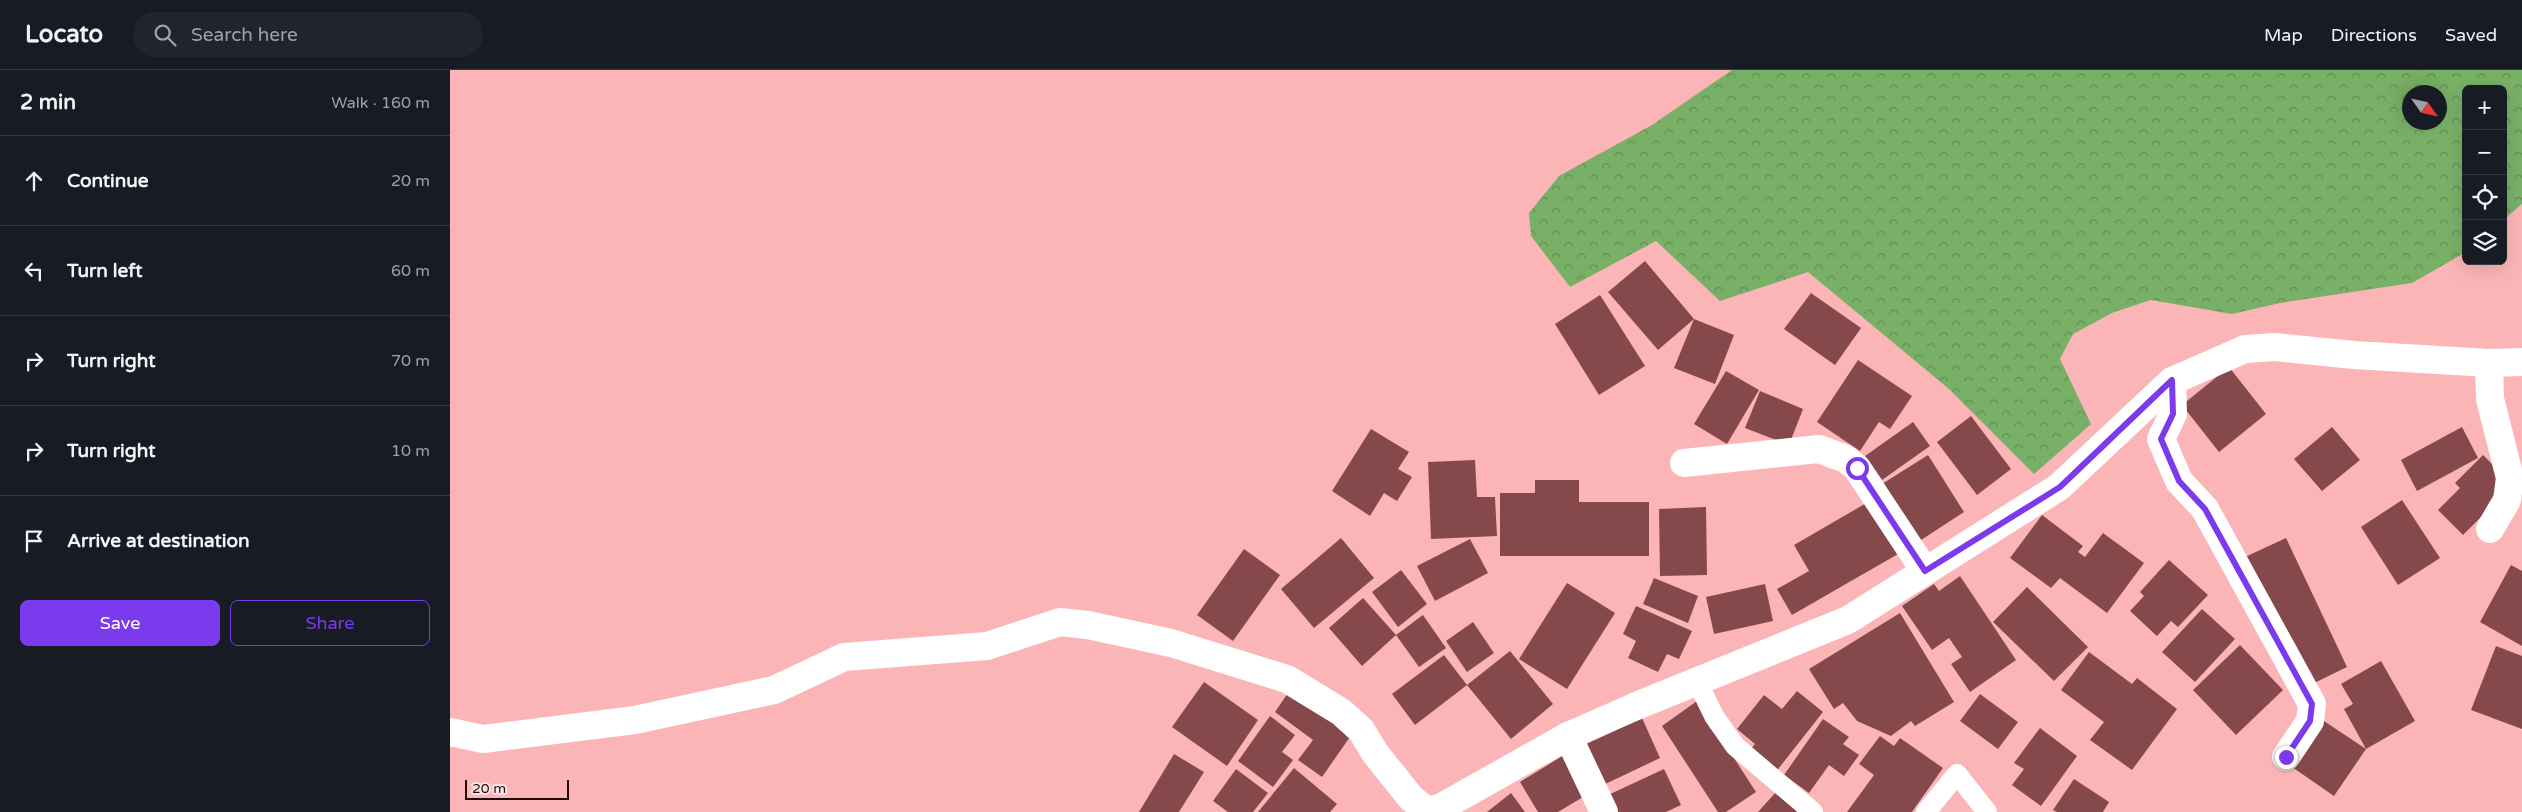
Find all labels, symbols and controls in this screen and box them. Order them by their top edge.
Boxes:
search box [133,12,483,57]
text: Locato [25,20,103,49]
icon: search [151,21,179,49]
text: Search here [191,24,298,46]
text: Map [2264,24,2303,46]
text: Directions [2331,24,2417,46]
text: Saved [2445,24,2497,46]
north arrow [2402,85,2447,130]
map controls [2462,85,2507,265]
button: + [2462,85,2507,130]
text: 2 min [20,90,76,115]
text: Walk · 160 m [331,93,430,113]
button: − [2462,130,2507,175]
icon: ahead [20,167,48,195]
text: Continue [67,170,149,192]
text: 20 m [391,171,430,191]
button: locate [2462,175,2507,220]
button: layers [2462,220,2507,265]
icon: left [20,257,48,285]
text: Turn left [67,260,143,282]
text: 60 m [391,261,430,281]
icon: right [20,347,48,375]
text: Turn right [67,350,155,372]
text: 70 m [391,351,430,371]
icon: right [20,437,48,465]
text: Turn right [67,440,155,462]
text: 10 m [391,441,430,461]
route start [1846,457,1869,480]
icon: arrive [20,527,48,555]
text: Arrive at destination [67,530,250,552]
button: Save [20,600,220,646]
button: Share [230,600,430,646]
route end [2275,746,2298,769]
scale bar [465,777,569,800]
text: 20 m [472,780,506,797]

